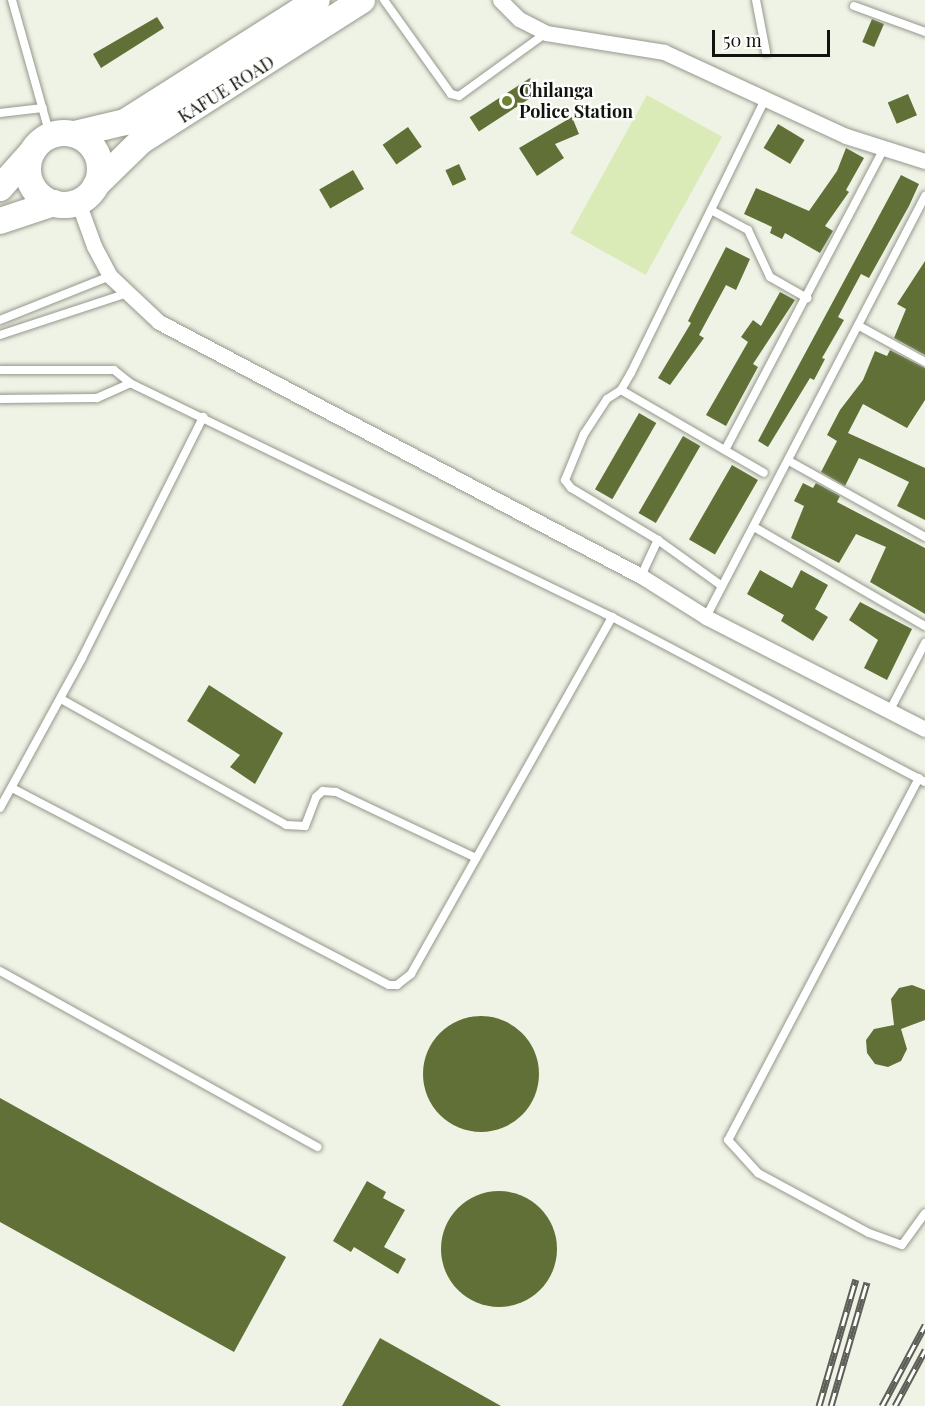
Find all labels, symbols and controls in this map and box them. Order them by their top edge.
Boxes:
scale bar [715,18,834,56]
text: 50 m [723,28,762,52]
street label: KAFUE ROAD [174,51,278,127]
place label: Chilanga Police Station [519,80,633,122]
marker: Chilanga Police Station [500,94,514,108]

